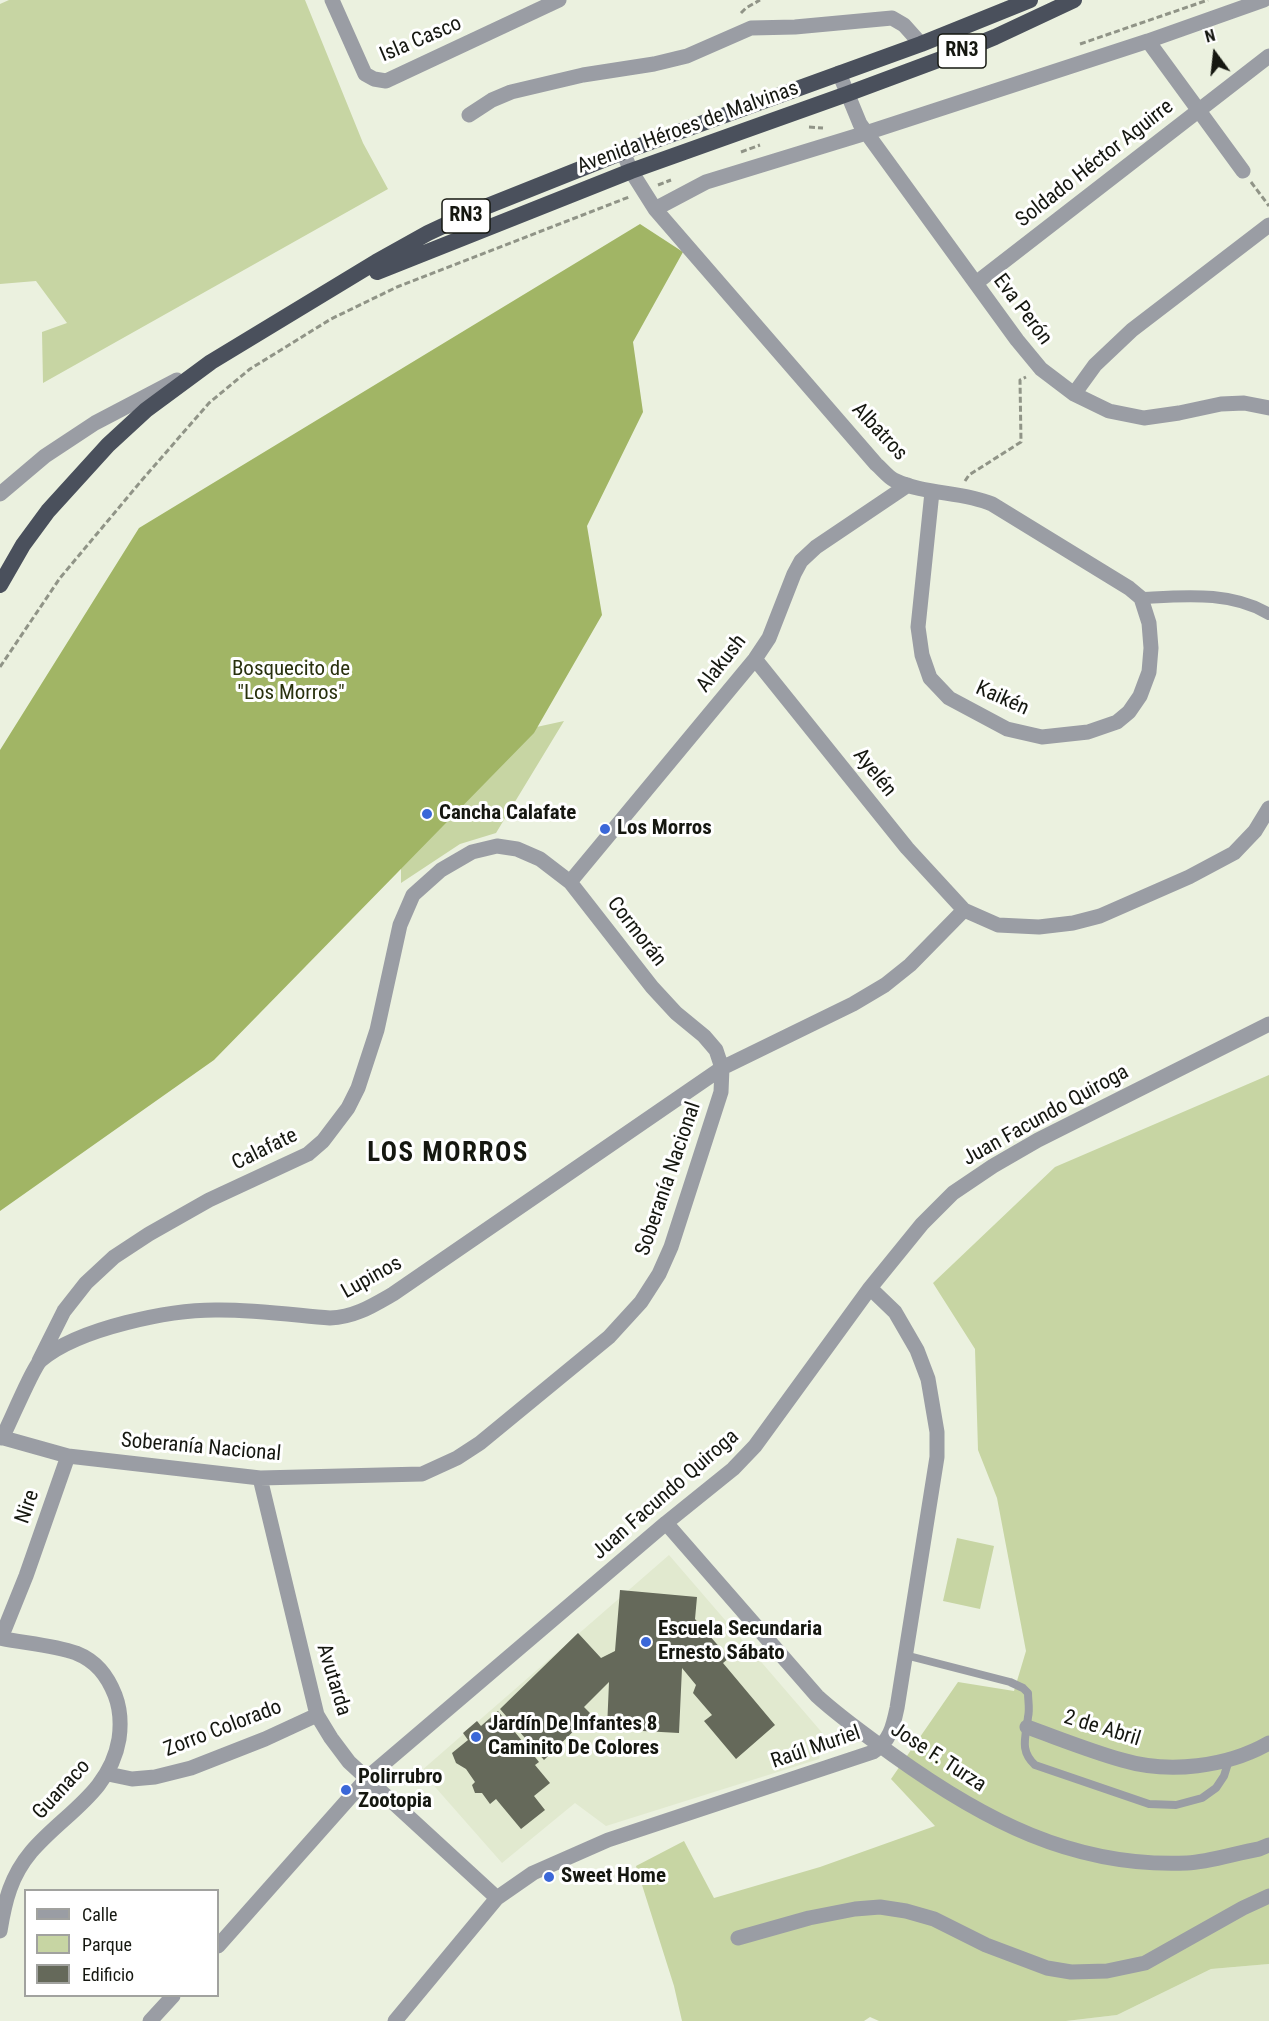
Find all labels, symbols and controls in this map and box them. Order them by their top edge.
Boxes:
street label: Isla Casco [376,12,466,68]
north arrow [1185,24,1245,84]
text: N [1203,26,1217,47]
road number: RN3 [938,34,986,68]
street label: Avenida Héroes de Malvinas [574,76,802,180]
street label: Soldado Héctor Aguirre [1011,95,1179,233]
road number: RN3 [442,199,490,233]
street label: Eva Perón [987,270,1057,350]
street label: Albatros [846,398,912,466]
street label: Alakush [692,630,752,698]
park label: Bosquecito de "Los Morros" [232,657,350,707]
street label: Kaikén [971,676,1033,722]
street label: Ayelén [847,744,901,802]
place label: Cancha Calafate [439,801,576,827]
marker: Cancha Calafate [420,807,434,821]
place label: Los Morros [617,816,712,842]
marker: Los Morros [598,822,612,836]
street label: Cormorán [601,892,671,972]
street label: Juan Facundo Quiroga [959,1060,1133,1172]
street label: Soberanía Nacional [631,1099,707,1259]
street label: Calafate [228,1123,302,1177]
district label: LOS MORROS [367,1138,529,1170]
street label: Lupinos [337,1251,407,1305]
street label: Juan Facundo Quiroga [588,1425,744,1565]
street label: Soberanía Nacional [120,1428,282,1468]
street label: Nire [11,1487,45,1527]
place label: Escuela Secundaria Ernesto Sábato [658,1617,822,1667]
marker: Escuela Secundaria Ernesto Sábato [639,1635,653,1649]
street label: Avutarda [310,1641,356,1719]
street label: Zorro Colorado [161,1695,285,1763]
street label: 2 de Abril [1061,1705,1143,1753]
place label: Jardín De Infantes 8 Caminito De Colores [488,1712,659,1762]
street label: Jose F. Turza [886,1718,990,1798]
street label: Raúl Muriel [768,1721,864,1775]
marker: Jardín De Infantes 8 Caminito De Colores [469,1730,483,1744]
street label: Guanaco [28,1755,96,1825]
place label: Polirrubro Zootopia [358,1765,442,1815]
marker: Polirrubro Zootopia [339,1783,353,1797]
place label: Sweet Home [561,1864,666,1890]
marker: Sweet Home [542,1870,556,1884]
legend [24,1889,219,1997]
text: Calle [82,1904,118,1925]
text: Parque [82,1934,132,1955]
text: Edificio [82,1964,134,1985]

